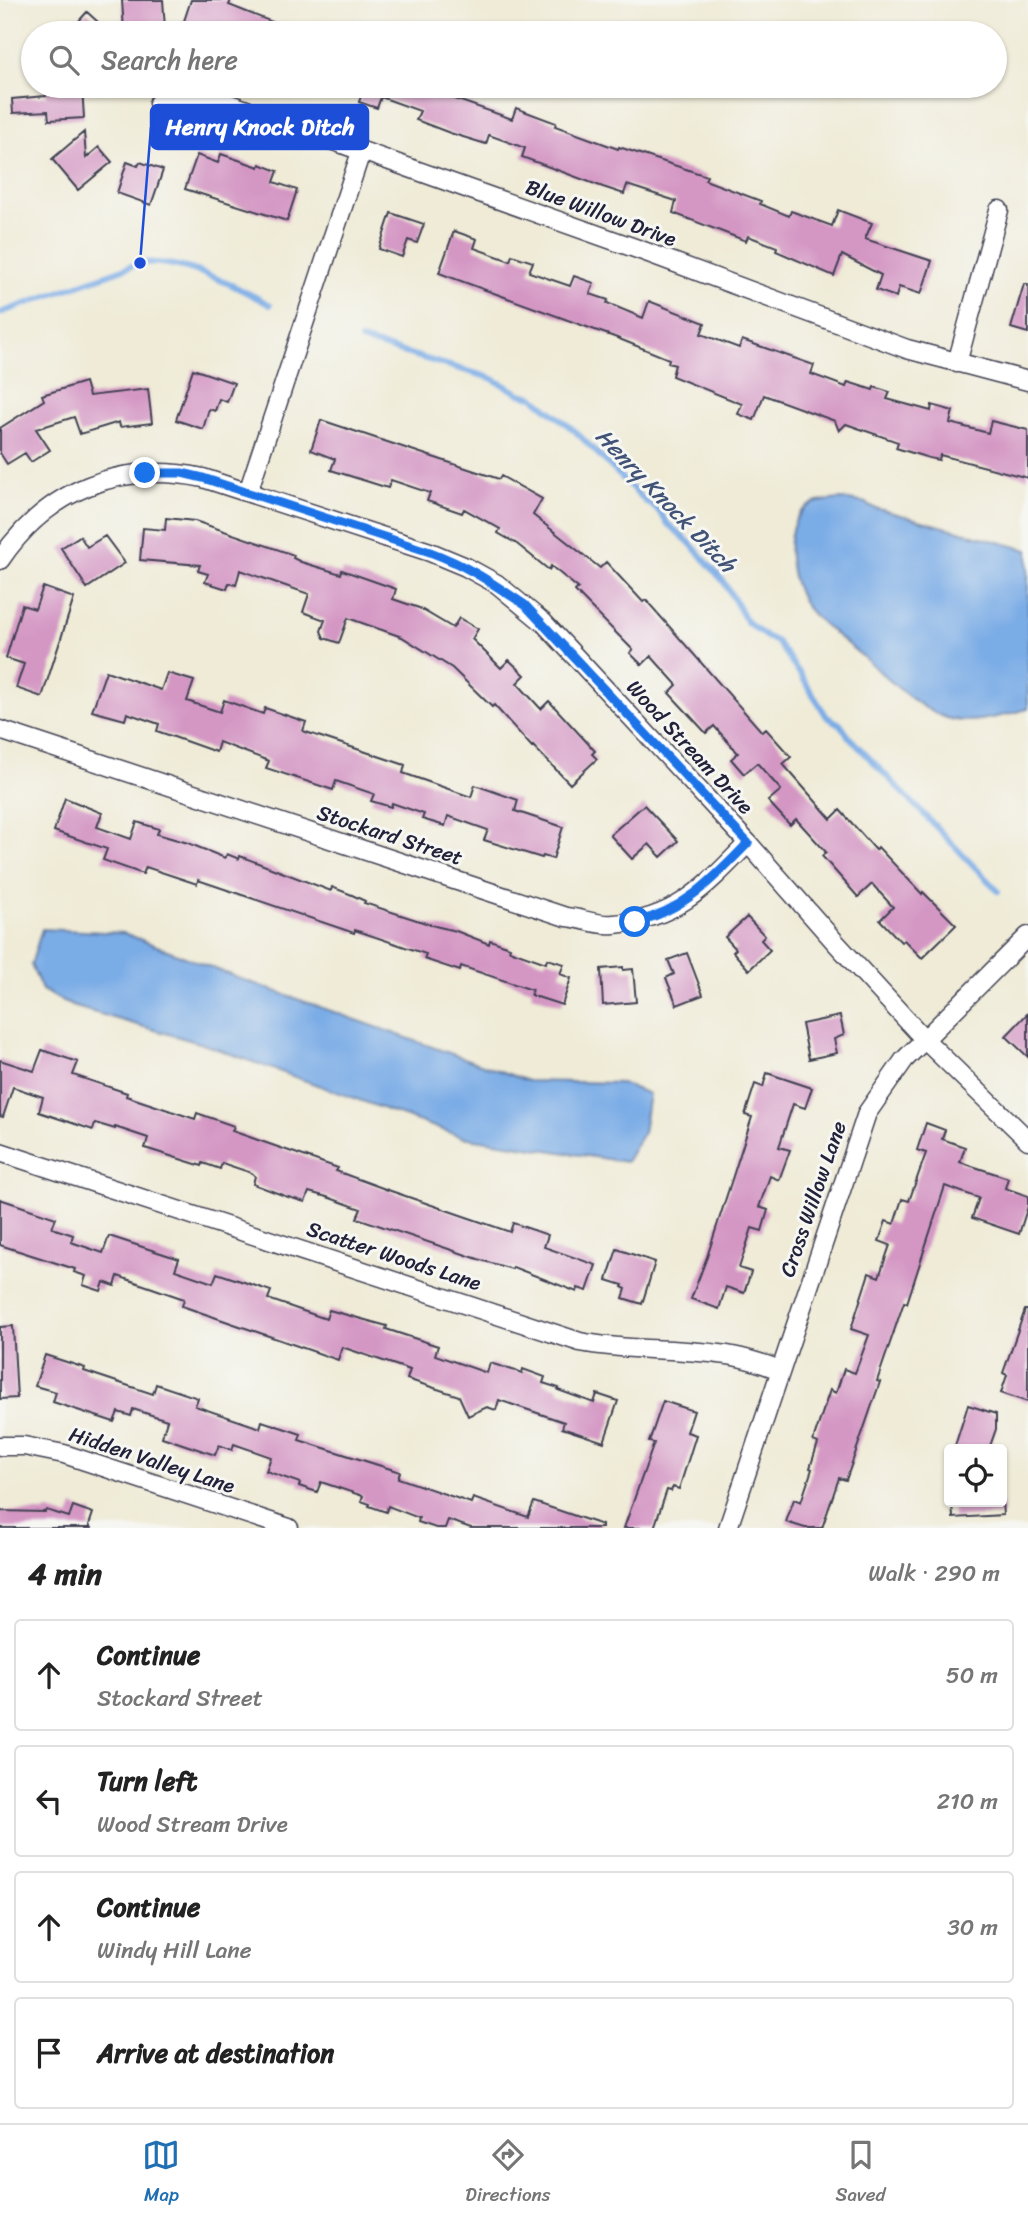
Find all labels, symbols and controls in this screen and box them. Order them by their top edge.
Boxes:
search box [21,21,1007,98]
text: Search here [101,37,238,83]
icon: search [45,41,83,79]
callout: Henry Knock Ditch [151,105,368,149]
text: Henry Knock Ditch [164,107,355,148]
street label: Blue Willow Drive [520,168,682,258]
water label: Henry Knock Ditch [585,418,747,584]
route end [129,457,160,488]
street label: Wood Stream Drive [617,670,763,824]
street label: Stockard Street [312,794,468,876]
route start [619,906,650,937]
street label: Cross Willow Lane [768,1116,858,1282]
street label: Scatter Woods Lane [302,1210,486,1302]
street label: Hidden Valley Lane [64,1415,240,1505]
map controls [944,1444,1007,1507]
button: locate [944,1444,1007,1507]
text: 4 min [28,1547,102,1601]
text: Walk · 290 m [868,1553,1000,1594]
text: Continue [97,1632,200,1678]
text: 50 m [946,1655,998,1696]
icon: ahead [30,1656,68,1694]
text: Stockard Street [97,1678,263,1719]
text: Turn left [97,1758,197,1804]
text: 210 m [937,1781,998,1822]
icon: left [30,1782,68,1820]
text: Wood Stream Drive [97,1804,288,1845]
text: Continue [97,1884,200,1930]
text: 30 m [947,1907,998,1948]
icon: ahead [30,1908,68,1946]
text: Windy Hill Lane [97,1930,252,1971]
text: Arrive at destination [97,2030,334,2076]
icon: arrive [30,2034,68,2072]
tab: Map [142,2136,180,2211]
tab: Directions [465,2136,551,2211]
tab: Saved [835,2136,886,2211]

